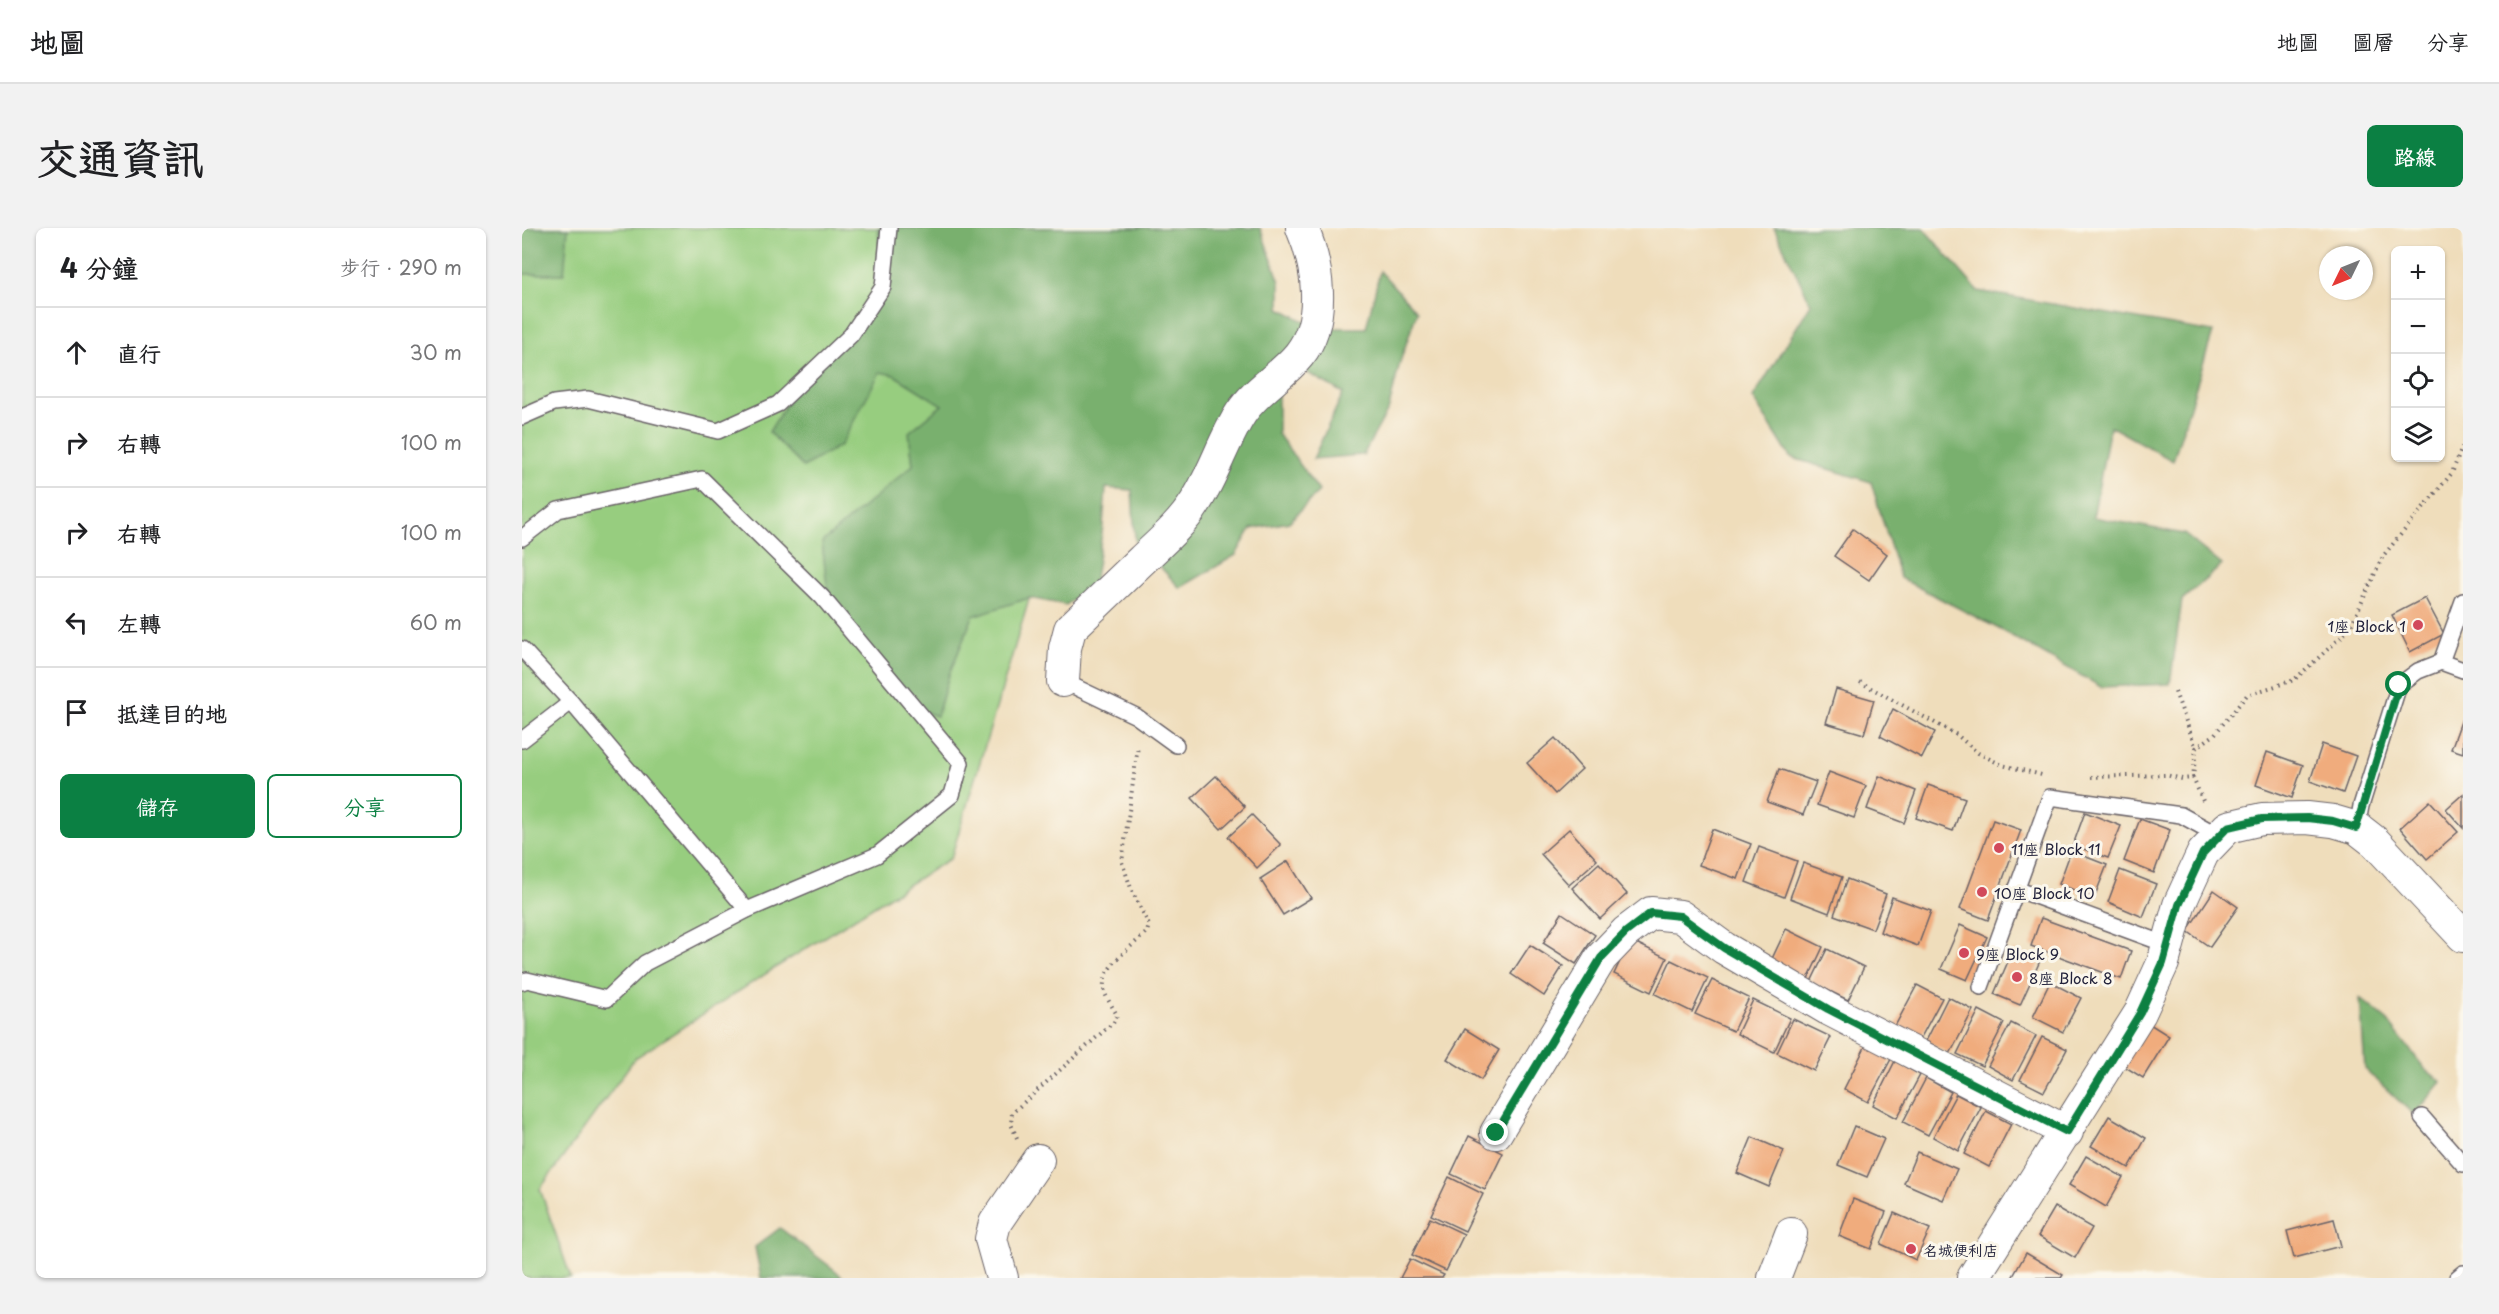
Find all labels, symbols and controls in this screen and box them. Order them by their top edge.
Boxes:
text: 地圖 [30,20,86,63]
text: 地圖 [2277,25,2319,57]
text: 圖層 [2352,25,2394,57]
text: 分享 [2427,25,2469,57]
text: 交通資訊 [36,125,204,188]
button: 路線 [2367,125,2463,187]
north arrow [2319,246,2373,300]
map controls [2391,246,2445,462]
button: + [2391,246,2445,300]
text: 4 分鐘 [60,248,138,287]
text: 步行 · 290 m [340,252,462,282]
button: − [2391,300,2445,354]
icon: ahead [60,336,93,369]
text: 直行 [117,336,161,369]
text: 30 m [409,337,462,367]
button: locate [2391,354,2445,408]
button: layers [2391,408,2445,462]
icon: right [60,426,93,459]
text: 右轉 [117,426,161,459]
text: 100 m [401,427,462,457]
icon: right [60,516,93,549]
text: 右轉 [117,516,161,549]
text: 100 m [401,517,462,547]
icon: left [60,606,93,639]
text: 左轉 [117,606,161,639]
text: 60 m [410,607,462,637]
place label: 1座 Block 1 [2328,614,2406,637]
marker: 1座 Block 1 [2411,618,2425,632]
route start [2385,671,2411,697]
icon: arrive [60,696,93,729]
text: 抵達目的地 [117,696,227,729]
button: 儲存 [60,774,255,838]
button: 分享 [267,774,462,838]
place label: 11座 Block 11 [2011,837,2101,860]
marker: 11座 Block 11 [1992,841,2006,855]
place label: 10座 Block 10 [1994,881,2094,904]
marker: 10座 Block 10 [1975,885,1989,899]
place label: 9座 Block 9 [1976,942,2059,965]
marker: 9座 Block 9 [1957,946,1971,960]
place label: 8座 Block 8 [2029,966,2113,989]
marker: 8座 Block 8 [2010,970,2024,984]
route end [1482,1119,1508,1145]
place label: 名城便利店 [1923,1238,1998,1261]
marker: 名城便利店 [1904,1242,1918,1256]

